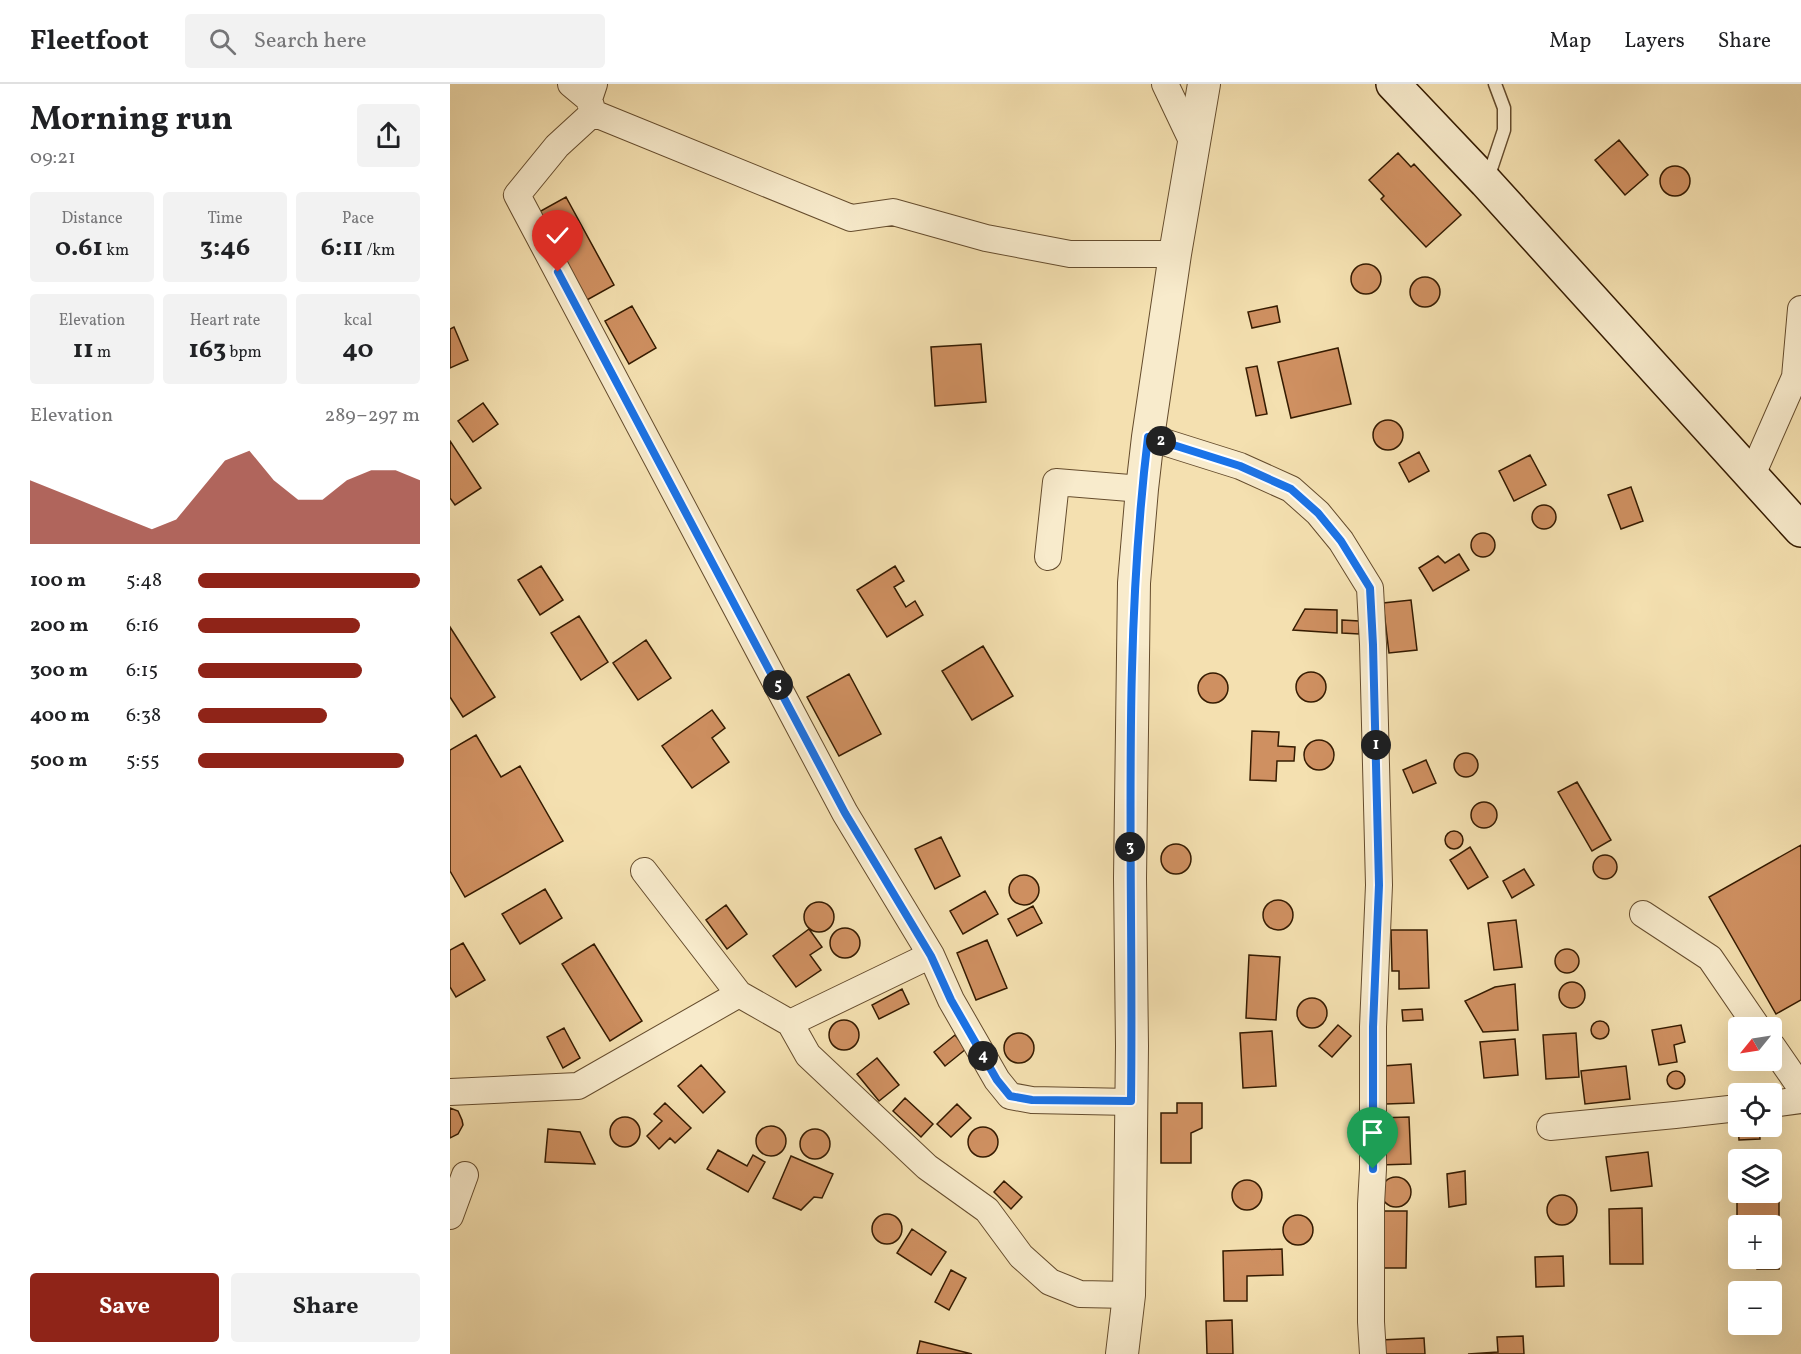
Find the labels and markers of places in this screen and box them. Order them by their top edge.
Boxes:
pin [532,210,583,272]
pin: 2 [1146,426,1176,456]
pin: 5 [763,670,793,700]
pin: 1 [1361,730,1391,760]
pin: 3 [1115,832,1145,862]
pin: 4 [968,1041,998,1071]
pin [1347,1107,1398,1169]

